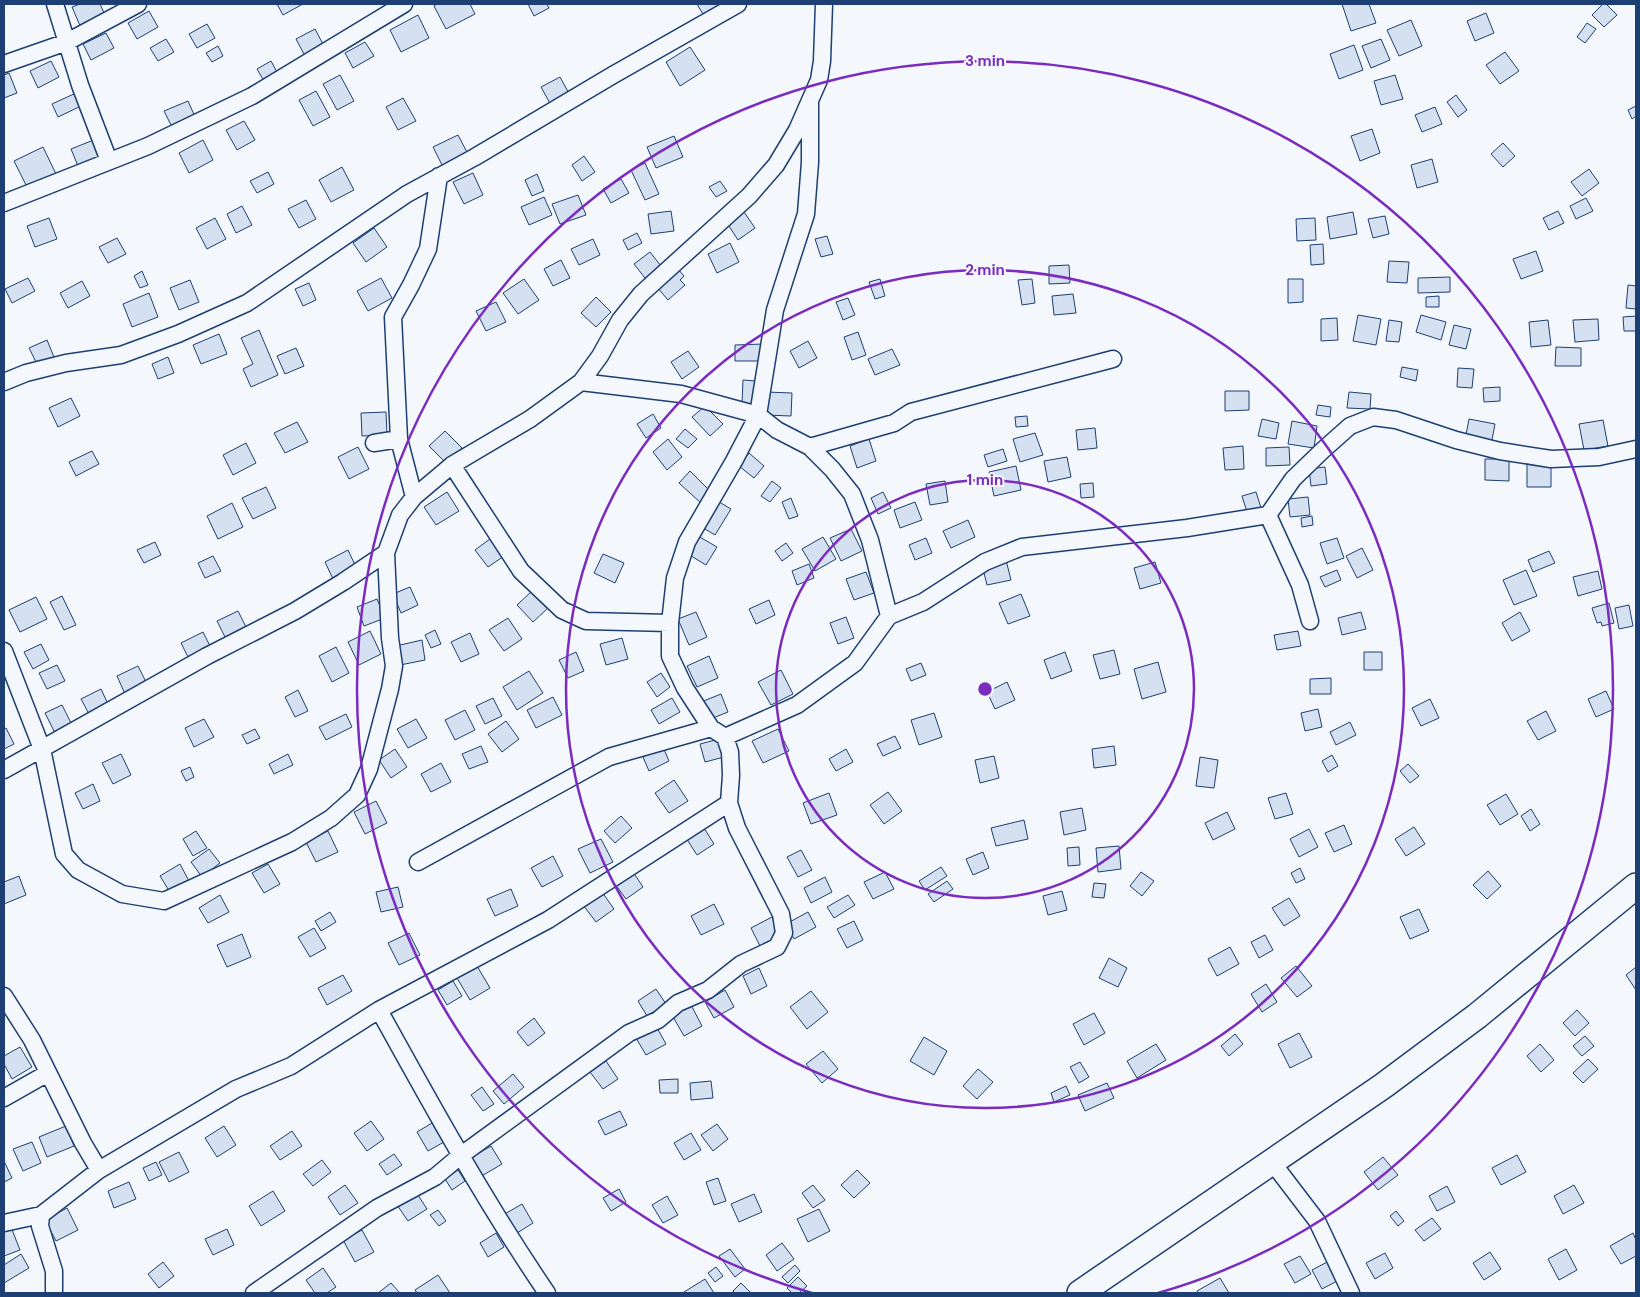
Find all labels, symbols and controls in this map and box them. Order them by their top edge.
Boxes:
text: 3 min [965,51,1005,71]
text: 2 min [965,260,1005,280]
text: 1 min [967,470,1003,490]
centre of rings [976,680,994,698]

